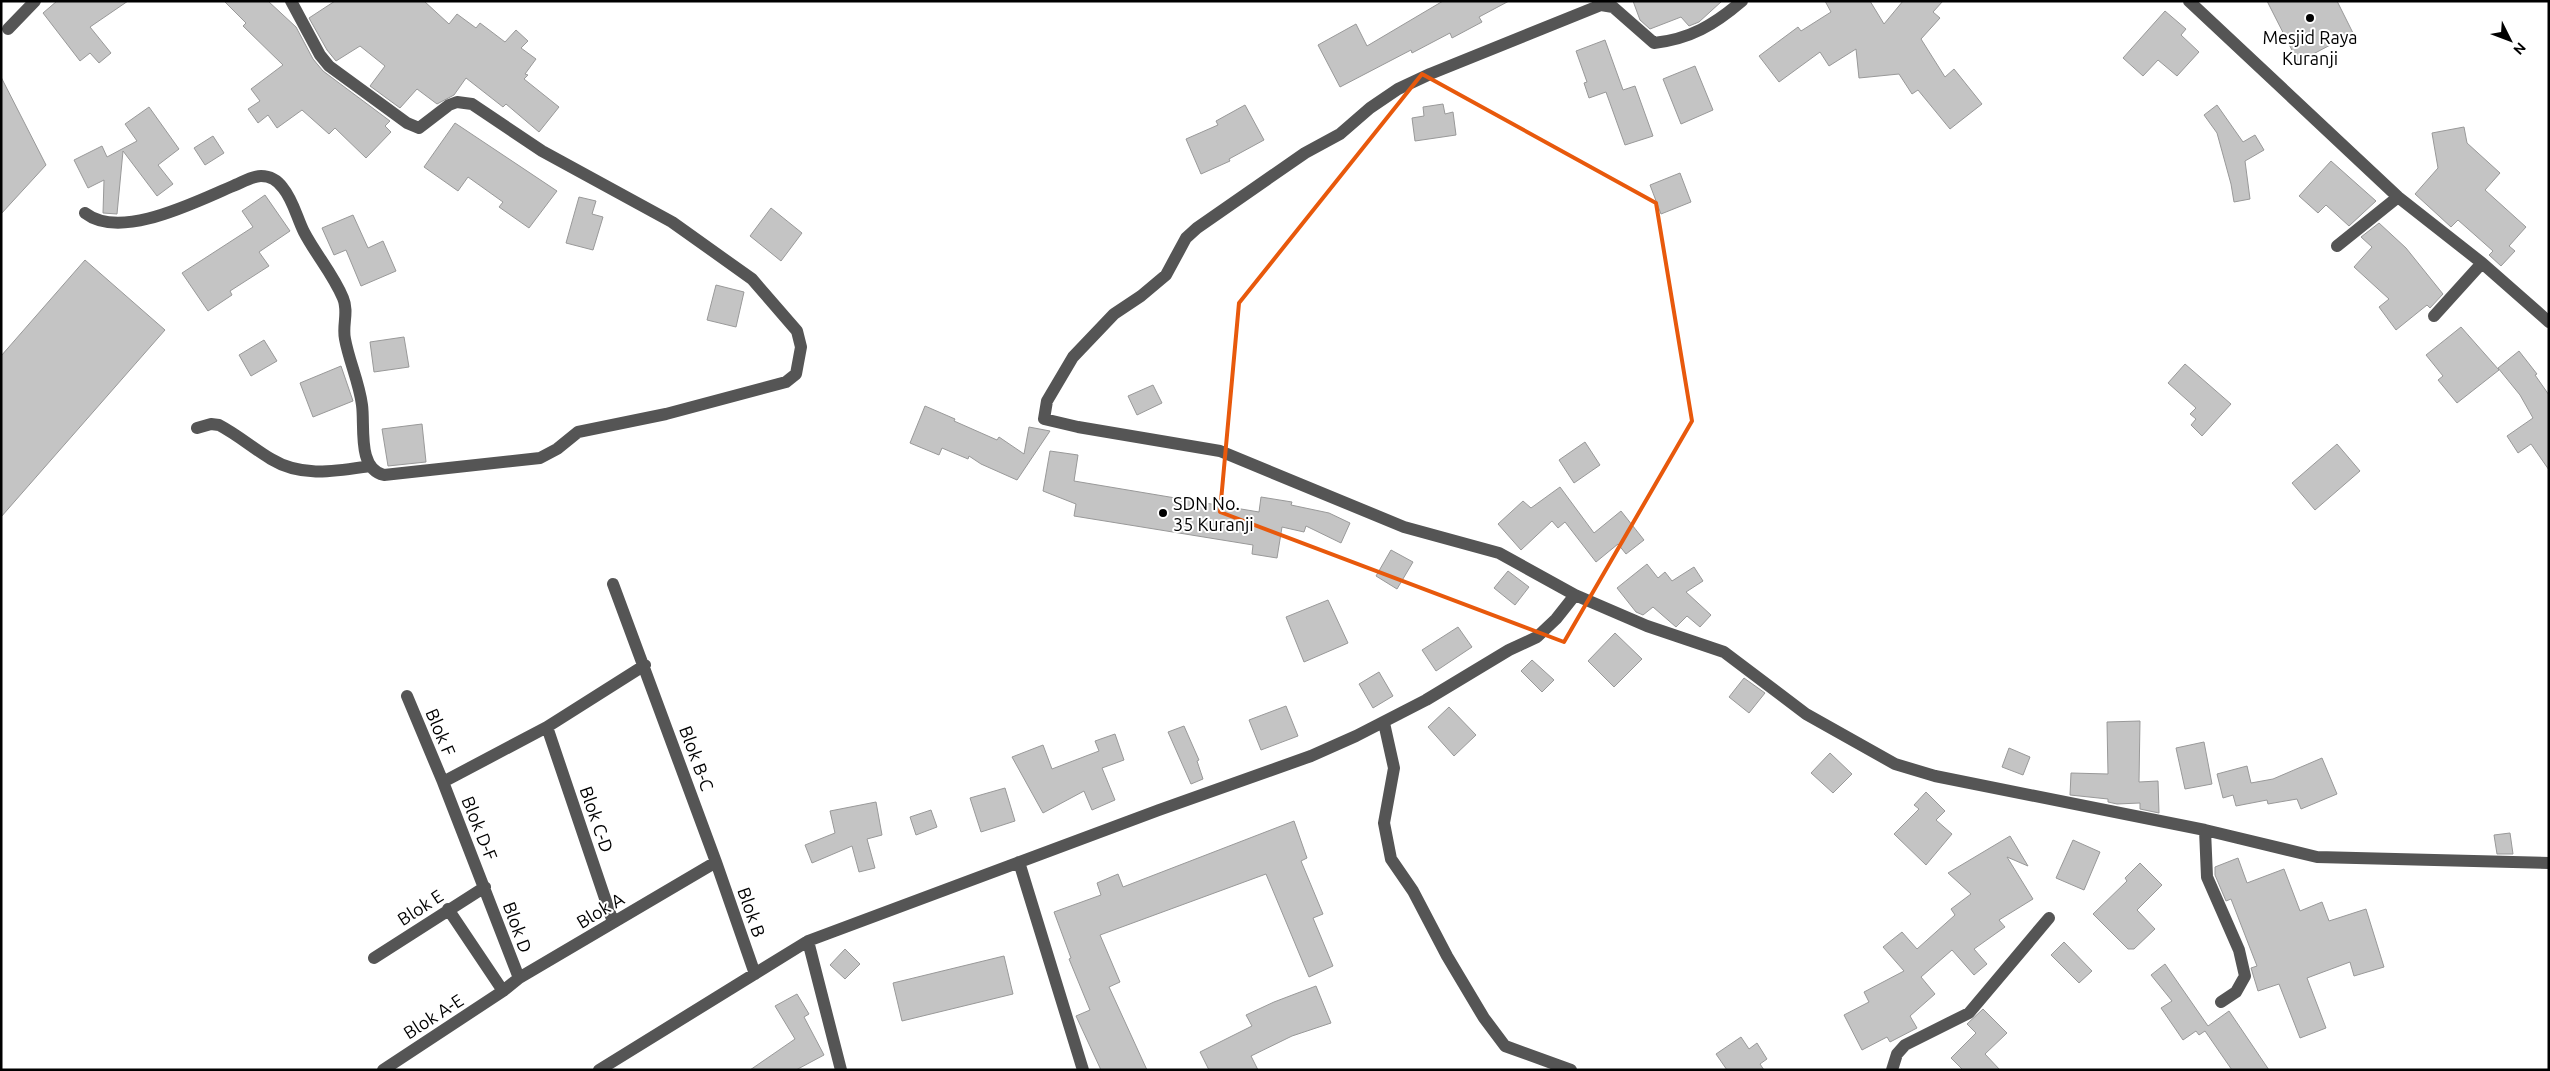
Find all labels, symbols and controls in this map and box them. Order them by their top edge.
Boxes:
marker: Mesjid Raya Kuranji [2304,12,2316,24]
north arrow [2485,15,2535,65]
place label: Mesjid Raya Kuranji [2262,27,2358,68]
text: N [2510,39,2529,58]
place label: SDN No. 35 Kuranji [1173,493,1254,534]
marker: SDN No. 35 Kuranji [1157,507,1169,519]
street label: Blok F [422,705,460,759]
street label: Blok B-C [676,723,718,793]
street label: Blok C-D [576,783,618,855]
street label: Blok D-F [458,793,502,863]
street label: Blok B [734,884,770,940]
street label: Blok E [394,885,446,929]
street label: Blok A [573,888,628,932]
street label: Blok D [500,899,536,955]
street label: Blok A-E [400,989,466,1043]

